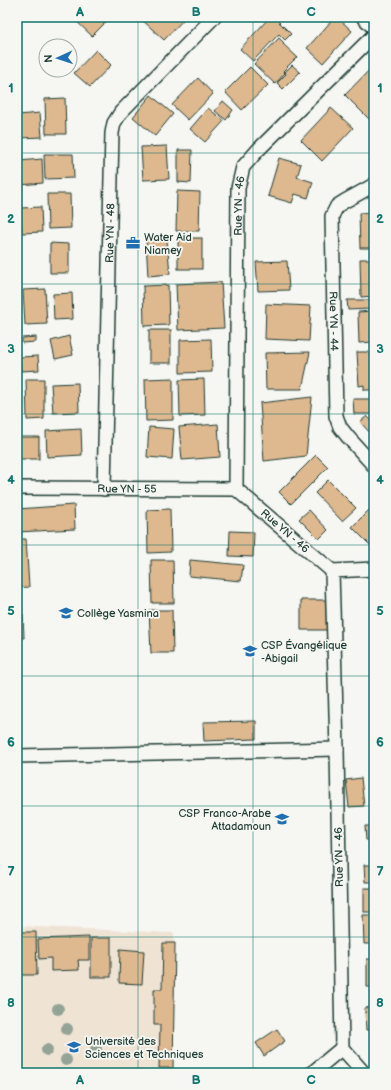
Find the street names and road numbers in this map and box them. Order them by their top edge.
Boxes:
street label: Rue YN - 46 [231,174,247,236]
street label: Rue YN - 48 [103,203,117,263]
street label: Rue YN - 44 [327,291,341,352]
street label: Rue YN - 55 [97,482,157,495]
street label: Rue YN - 46 [258,506,312,556]
street label: Rue YN - 46 [332,827,346,887]

